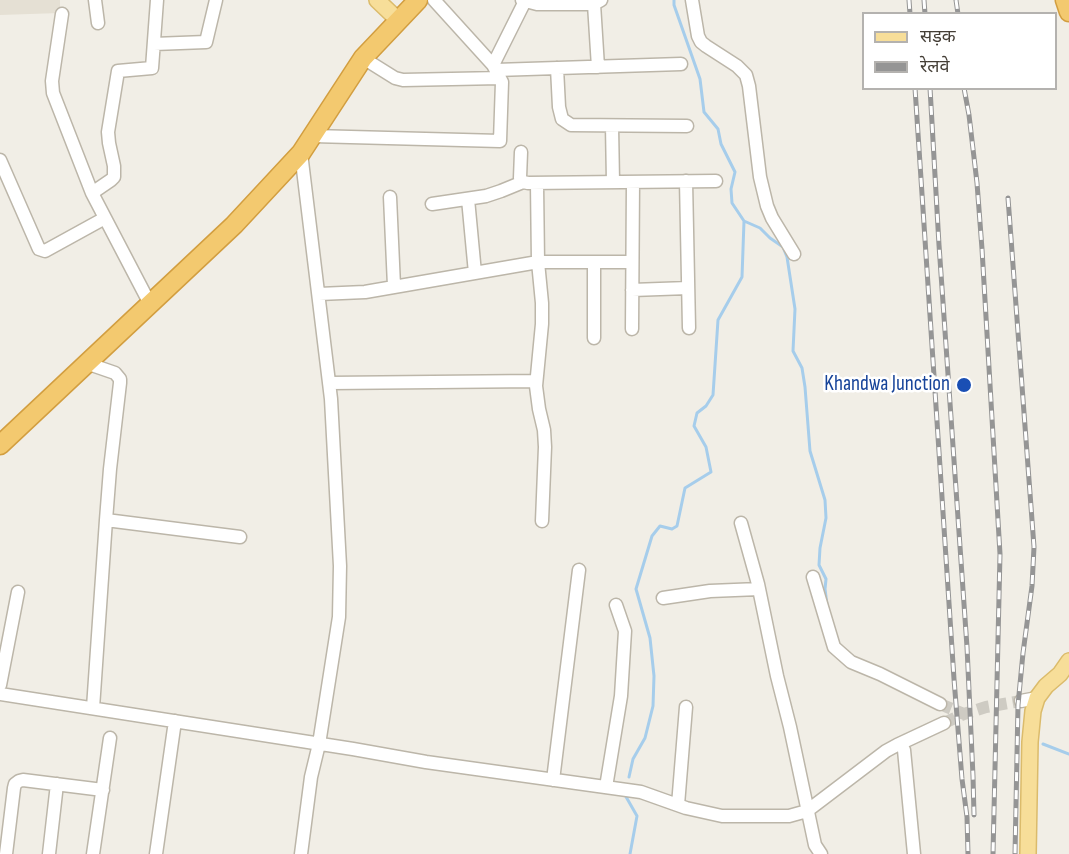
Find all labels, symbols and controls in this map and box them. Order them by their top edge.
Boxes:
legend [862,12,1057,90]
text: सड़क [920,26,956,47]
text: रेलवे [920,56,950,77]
place label: Khandwa Junction [824,372,950,398]
marker: Khandwa Junction [955,376,973,394]

